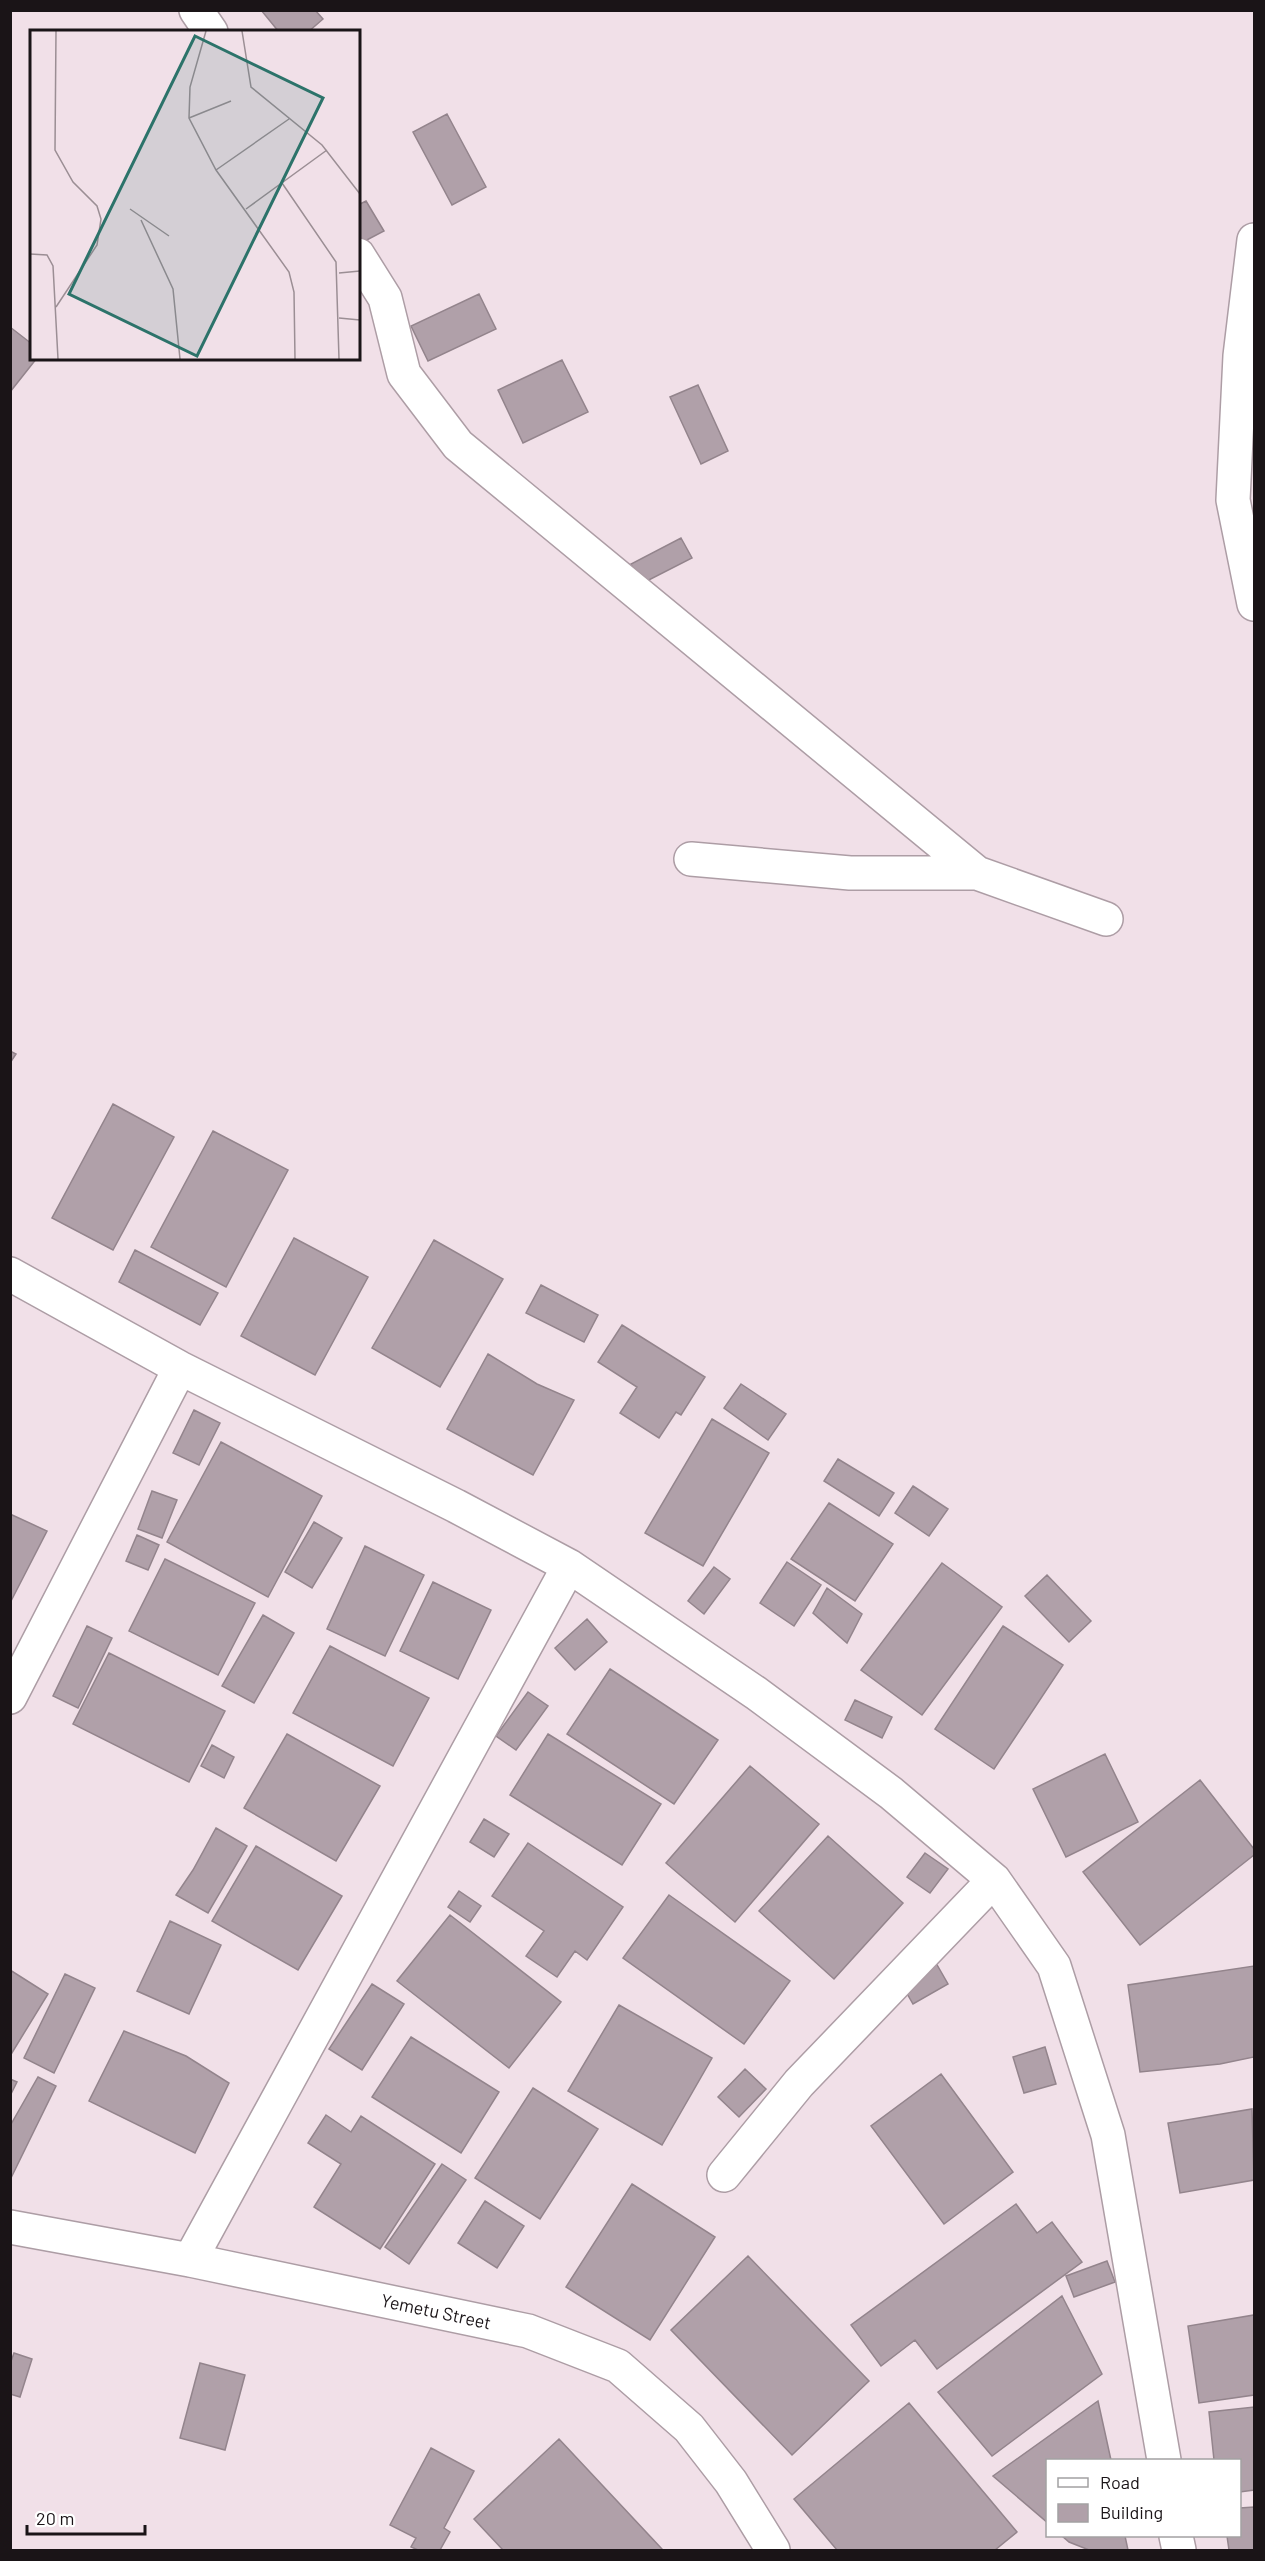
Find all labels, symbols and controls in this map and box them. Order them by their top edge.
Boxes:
inset map [30,30,360,360]
street label: Yemetu Street [379,2289,493,2333]
legend [1046,2459,1241,2537]
text: Road [1100,2471,1140,2493]
scale bar [27,2498,146,2536]
text: Building [1100,2501,1163,2523]
text: 20 m [36,2507,74,2529]

